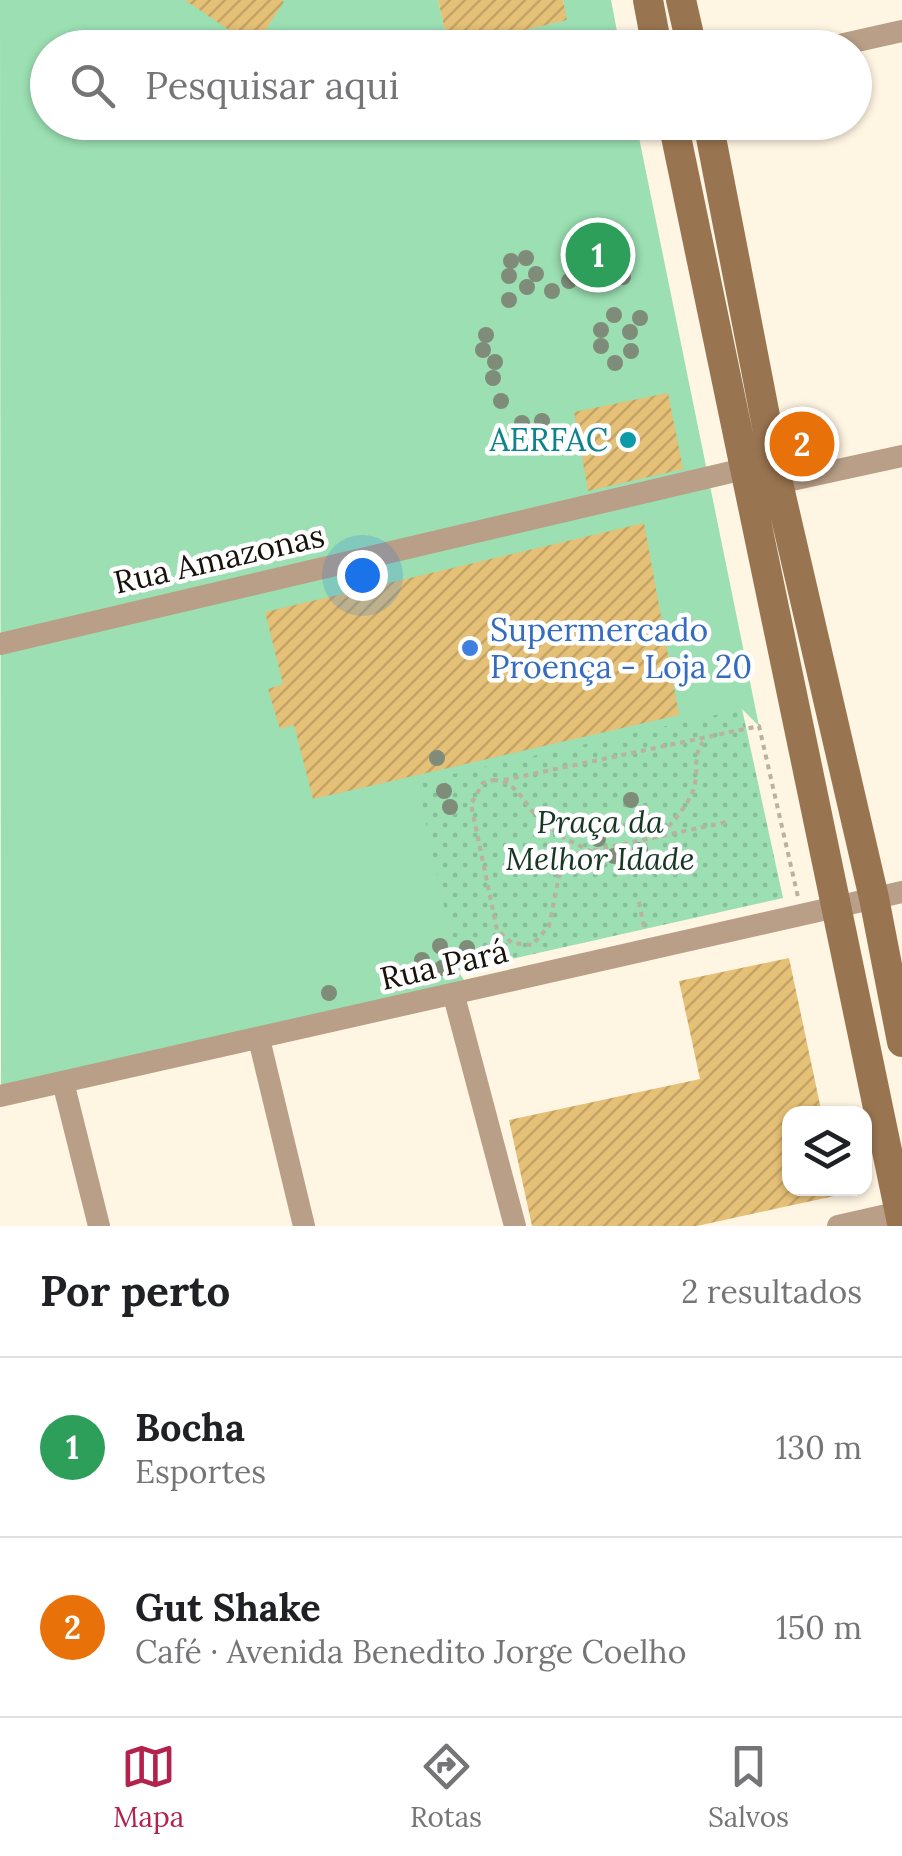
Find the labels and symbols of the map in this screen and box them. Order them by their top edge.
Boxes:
pin: 1 [566,218,630,292]
pin: 2 [770,406,834,482]
place label: AERFAC [488,419,608,460]
marker: AERFAC [617,429,639,451]
street label: Rua Amazonas [110,514,328,603]
your location [337,550,388,601]
place label: Supermercado Proença - Loja 20 [490,609,752,687]
marker: Supermercado Proença - Loja 20 [459,637,481,659]
park label: Praça da Melhor Idade [505,801,695,879]
street label: Rua Pará [376,930,512,999]

